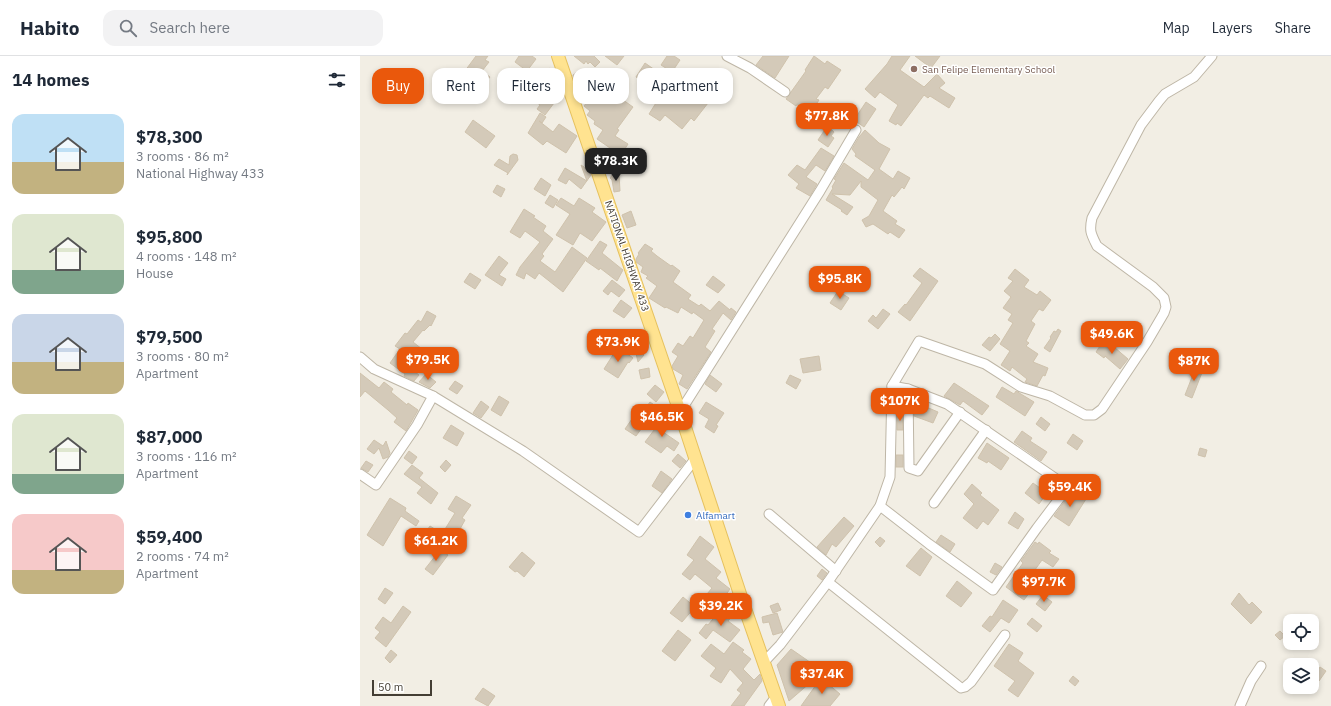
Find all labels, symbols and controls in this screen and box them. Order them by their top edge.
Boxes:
search box [103,10,383,46]
text: Habito [20,16,79,40]
icon: search [117,17,139,39]
text: Search here [149,18,230,37]
text: Map [1163,19,1190,37]
text: Layers [1212,19,1253,37]
text: Share [1275,19,1311,37]
place label: San Felipe Elementary School [922,63,1056,76]
marker: San Felipe Elementary School [909,64,919,74]
chip: Buy [372,68,424,104]
chip: Rent [432,68,489,104]
chip: Filters [497,68,565,104]
chip: New [573,68,629,104]
chip: Apartment [637,68,733,104]
text: 14 homes [12,69,89,91]
icon: filters [326,69,348,91]
pin: $77.8K [794,103,860,137]
text: $77.8K [805,107,849,124]
text: $78,300 [136,126,203,148]
icon: home [44,130,92,178]
text: 3 rooms · 86 m² [136,148,229,165]
pin: $78.3K [583,148,649,182]
text: $78.3K [594,152,638,169]
text: National Highway 433 [136,165,264,182]
street label: NATIONAL HIGHWAY 433 [602,199,652,313]
text: $95,800 [136,226,203,248]
icon: home [44,230,92,278]
text: 4 rooms · 148 m² [136,248,237,265]
text: House [136,265,173,282]
pin: $95.8K [807,266,873,300]
text: $95.8K [818,270,862,287]
pin: $49.6K [1079,321,1145,355]
text: $49.6K [1090,325,1134,342]
text: $79,500 [136,326,203,348]
pin: $73.9K [585,329,651,363]
icon: home [44,330,92,378]
text: $73.9K [596,333,640,350]
pin: $79.5K [395,347,461,381]
text: 3 rooms · 80 m² [136,348,229,365]
pin: $87K [1170,348,1218,382]
text: $79.5K [406,351,450,368]
text: $87K [1178,352,1210,369]
text: Apartment [136,365,199,382]
pin: $107K [872,388,928,422]
text: $107K [880,392,920,409]
pin: $46.5K [629,404,695,438]
text: $46.5K [640,408,684,425]
text: $87,000 [136,426,203,448]
icon: home [44,430,92,478]
text: 3 rooms · 116 m² [136,448,237,465]
text: Apartment [136,465,199,482]
pin: $59.4K [1037,474,1103,508]
text: $59.4K [1048,478,1092,495]
place label: Alfamart [696,509,735,522]
marker: Alfamart [683,510,693,520]
text: $59,400 [136,526,203,548]
pin: $61.2K [403,528,469,562]
icon: home [44,530,92,578]
text: $61.2K [414,532,458,549]
text: 2 rooms · 74 m² [136,548,229,565]
text: Apartment [136,565,199,582]
pin: $97.7K [1011,569,1077,603]
text: $97.7K [1022,573,1066,590]
pin: $39.2K [688,593,754,627]
text: $39.2K [699,597,743,614]
map controls [1283,614,1319,694]
button: locate [1283,614,1319,650]
button: layers [1283,658,1319,694]
pin: $37.4K [789,661,855,695]
text: $37.4K [800,665,844,682]
scale bar [372,678,432,697]
text: 50 m [378,680,403,694]

